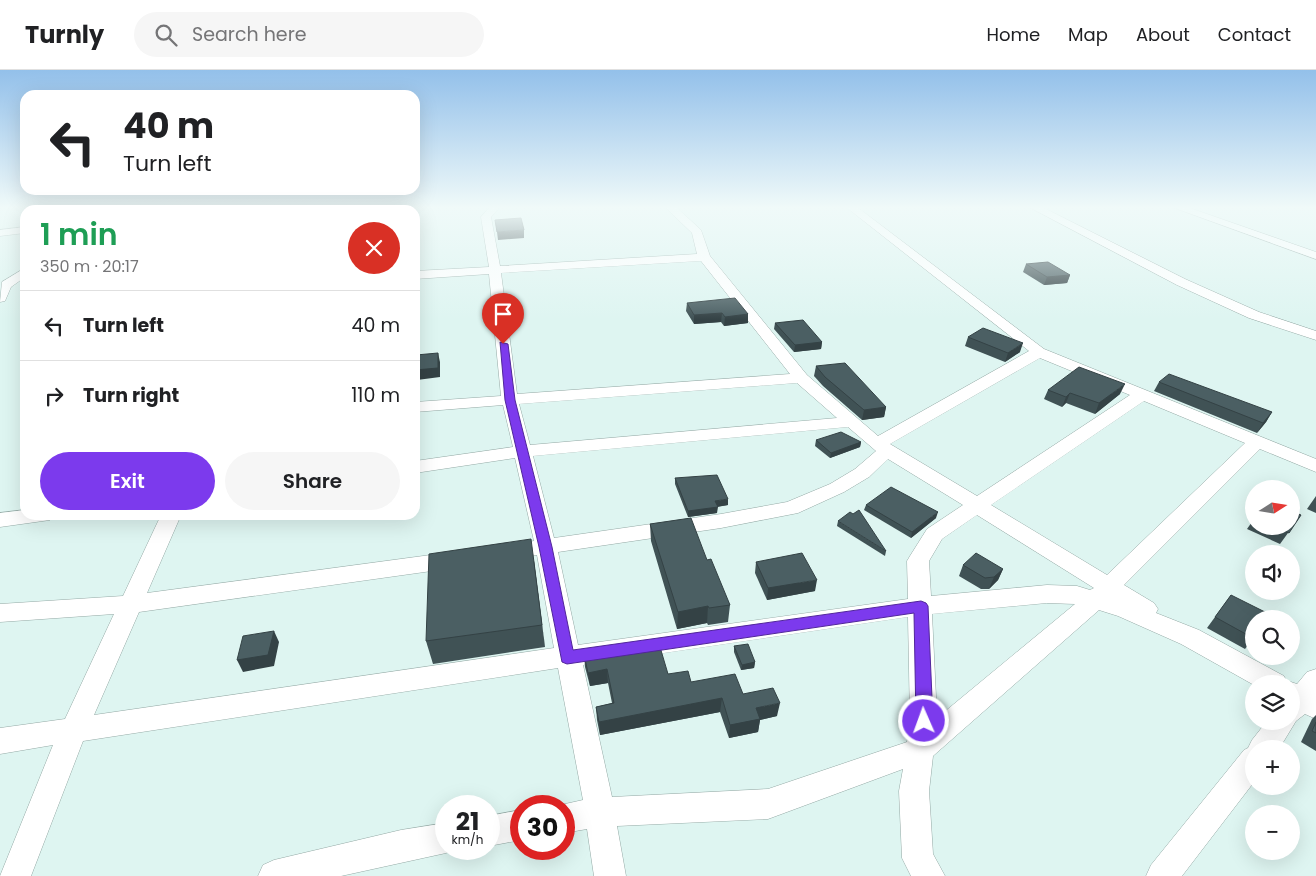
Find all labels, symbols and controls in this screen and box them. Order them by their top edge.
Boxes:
search box [134,12,484,57]
text: Turnly [25,18,104,51]
icon: search [152,21,180,49]
text: Search here [192,21,307,48]
text: Home [986,22,1040,47]
text: Map [1068,22,1108,47]
text: About [1136,22,1190,47]
text: Contact [1218,22,1291,47]
text: 40 m [123,101,214,150]
icon: left [40,110,105,175]
text: Turn left [123,148,211,179]
text: 1 min [40,213,118,256]
button: close [348,222,400,274]
text: 350 m · 20:17 [40,255,139,278]
pin [482,293,524,344]
icon: arrive [489,300,517,328]
icon: left [40,312,68,340]
text: Turn left [83,312,164,339]
text: 40 m [351,312,400,339]
icon: right [40,382,68,410]
text: Turn right [83,382,179,409]
text: 110 m [351,382,400,409]
button: Exit [40,452,215,510]
button: Share [225,452,400,510]
north arrow [1245,480,1300,535]
map controls [1245,480,1300,860]
button: sound [1245,545,1300,600]
button: search [1245,610,1300,665]
button: layers [1245,675,1300,730]
position arrow [897,694,949,746]
button: + [1245,740,1300,795]
speed limit sign: 30 [510,795,575,860]
text: 21 [456,804,479,839]
button: − [1245,805,1300,860]
text: km/h [452,831,483,848]

